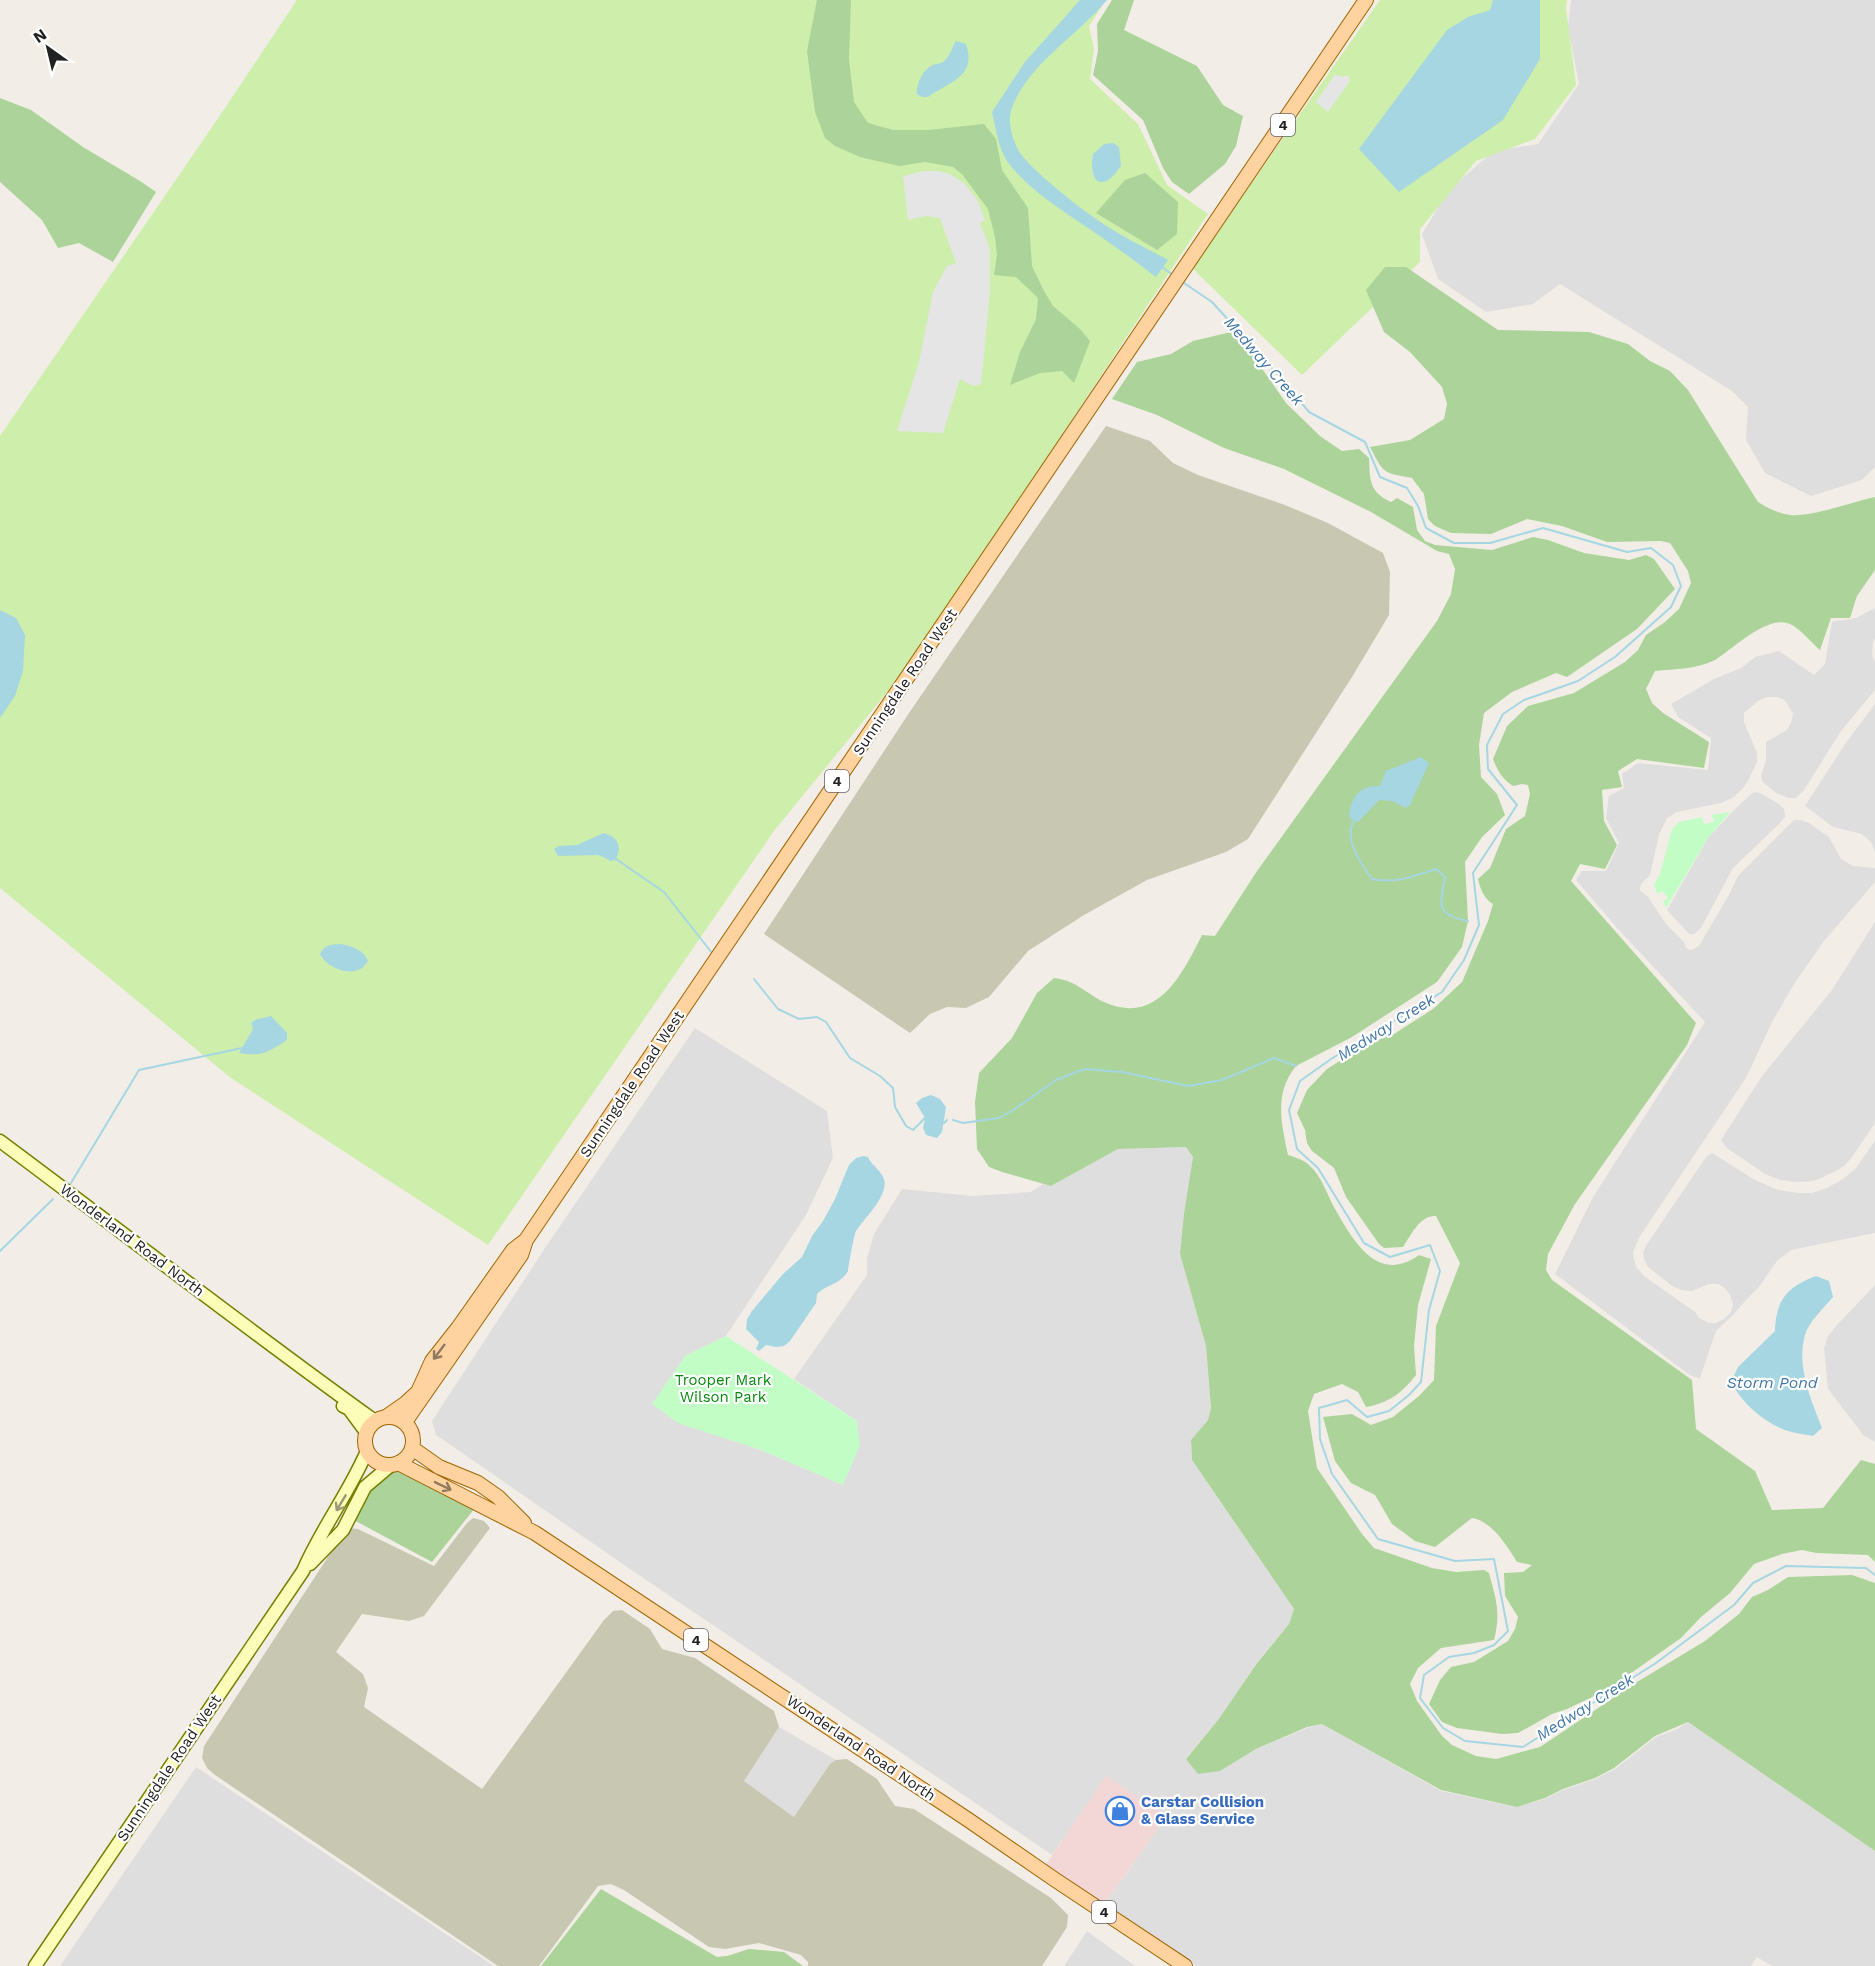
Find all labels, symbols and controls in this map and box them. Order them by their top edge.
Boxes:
north arrow [18,18,78,78]
text: N [30,25,50,47]
road number: 4 [1271,114,1295,136]
water label: Medway Creek [1220,313,1309,410]
street label: Sunningdale Road West [849,605,961,759]
road number: 4 [825,770,849,792]
water label: Medway Creek [1334,989,1439,1065]
street label: Sunningdale Road West [576,1007,688,1161]
street label: Wonderland Road North [56,1180,208,1300]
one-way arrow [432,1344,445,1360]
park label: Trooper Mark Wilson Park [675,1371,772,1406]
water label: Storm Pond [1726,1373,1819,1392]
one-way arrow [433,1481,451,1493]
one-way arrow [334,1494,346,1511]
road number: 4 [684,1629,708,1651]
water label: Medway Creek [1533,1669,1638,1745]
street label: Sunningdale Road West [113,1691,225,1845]
street label: Wonderland Road North [783,1691,939,1805]
place label: Carstar Collision & Glass Service [1141,1793,1264,1828]
shop icon: Carstar Collision & Glass Service [1104,1795,1136,1827]
road number: 4 [1092,1901,1116,1923]

